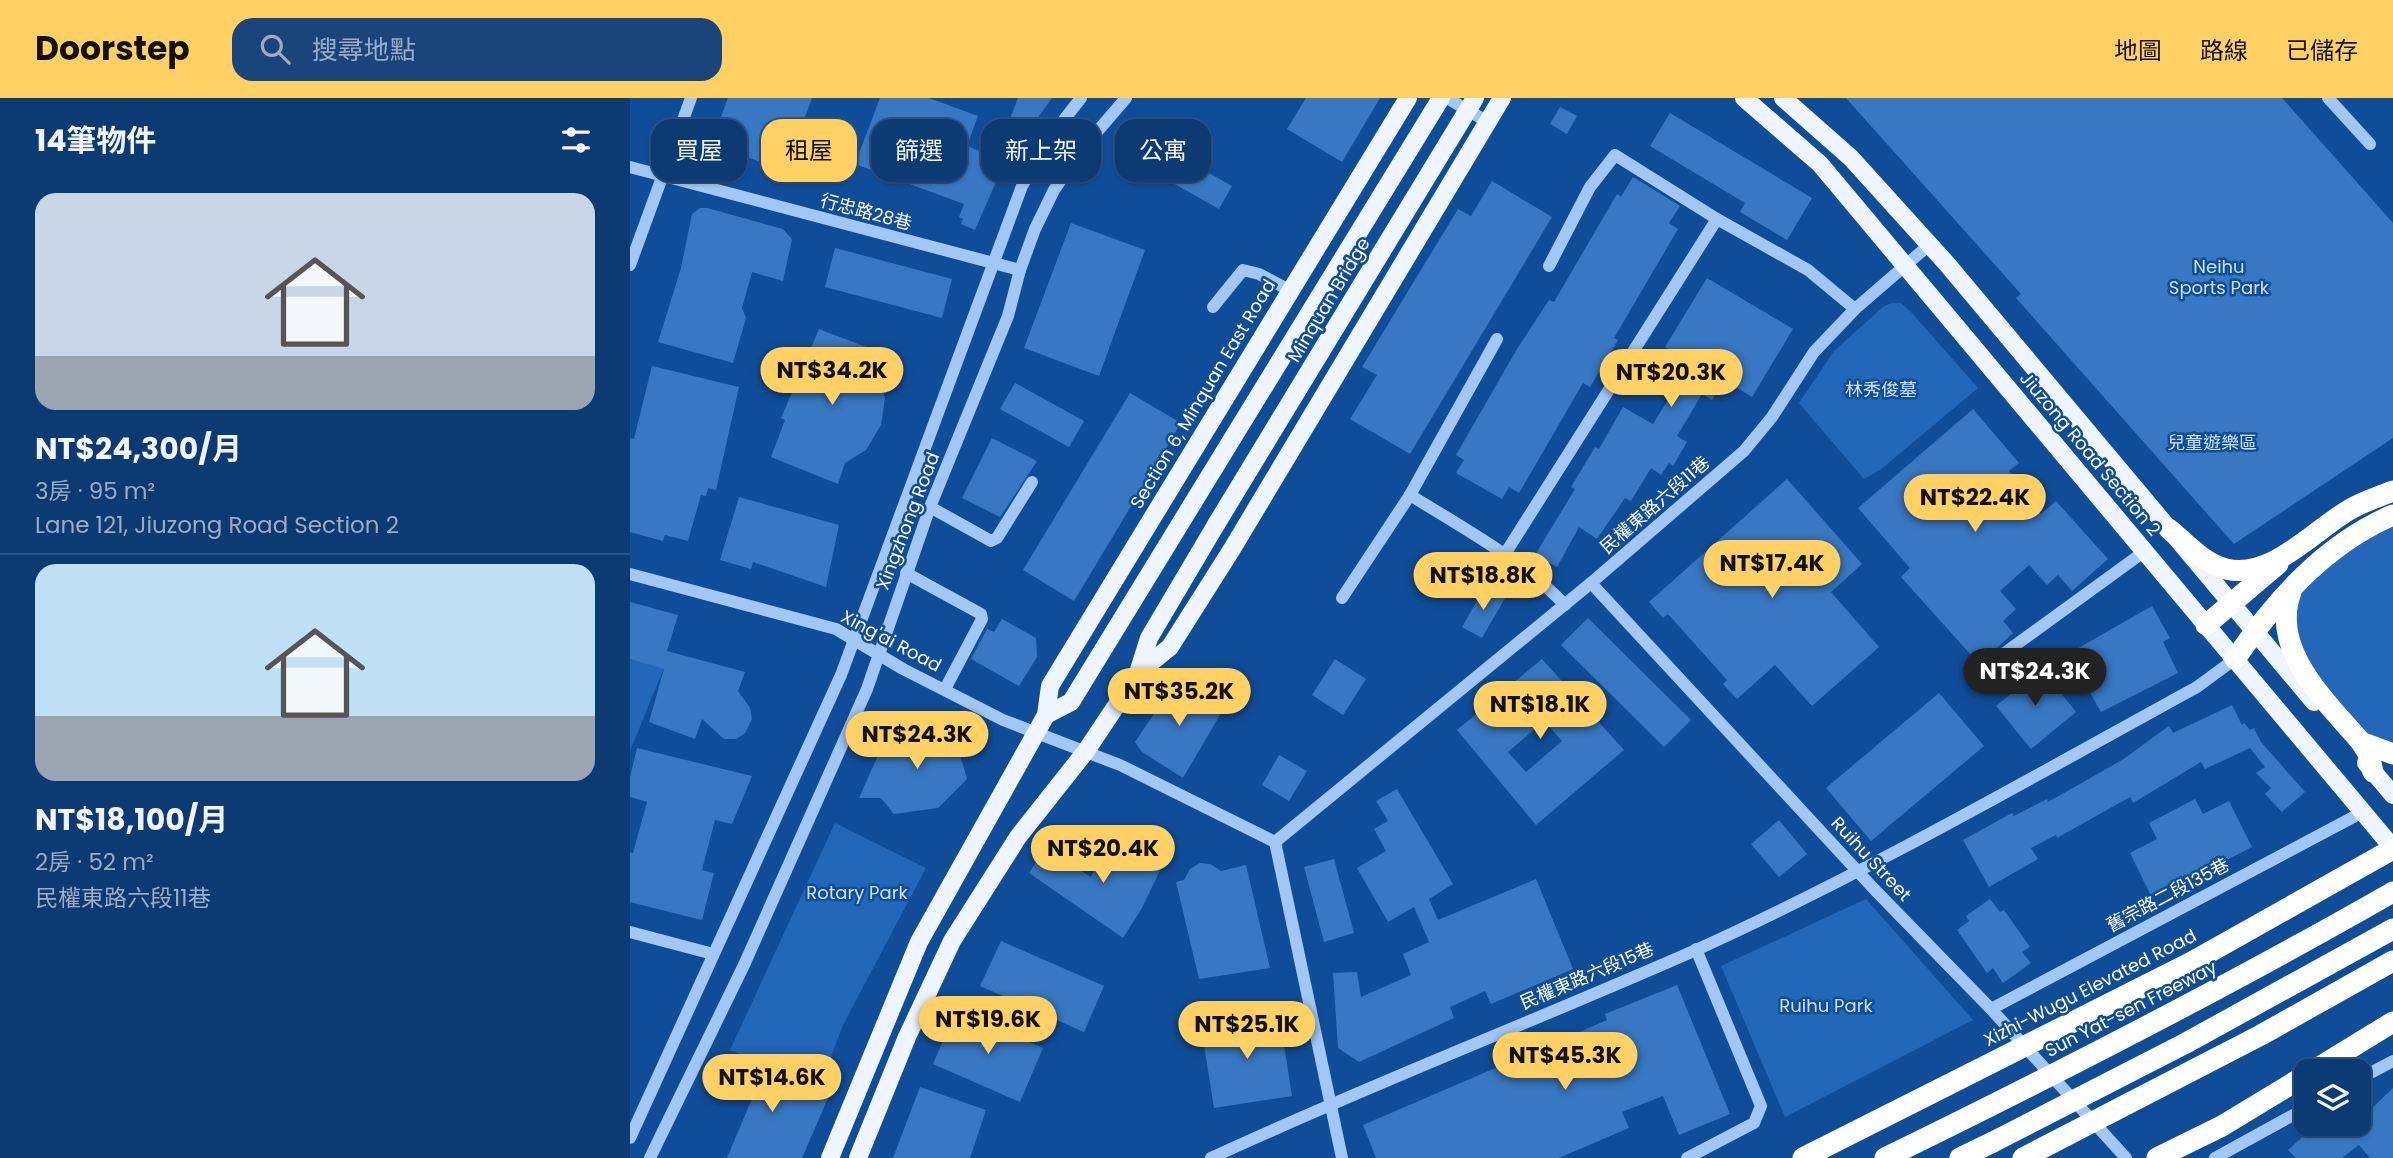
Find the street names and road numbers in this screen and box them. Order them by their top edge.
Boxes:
street label: 行忠路28巷 [818,187,915,236]
street label: Minquan Bridge [1281,233,1376,367]
street label: Section 6, Minquan East Road [1124,274,1281,513]
street label: Jiuzong Road Section 2 [2014,366,2167,541]
street label: Xingzhong Road [870,448,945,593]
street label: 民權東路六段11巷 [1595,450,1715,559]
street label: Xing'ai Road [837,604,946,678]
street label: Ruihu Street [1826,811,1917,906]
street label: 舊宗路二段135巷 [2102,852,2234,937]
street label: Xizhi-Wugu Elevated Road [1979,923,2201,1052]
street label: 民權東路六段15巷 [1516,936,1658,1015]
street label: Sun Yat-sen Freeway [2041,954,2221,1063]

